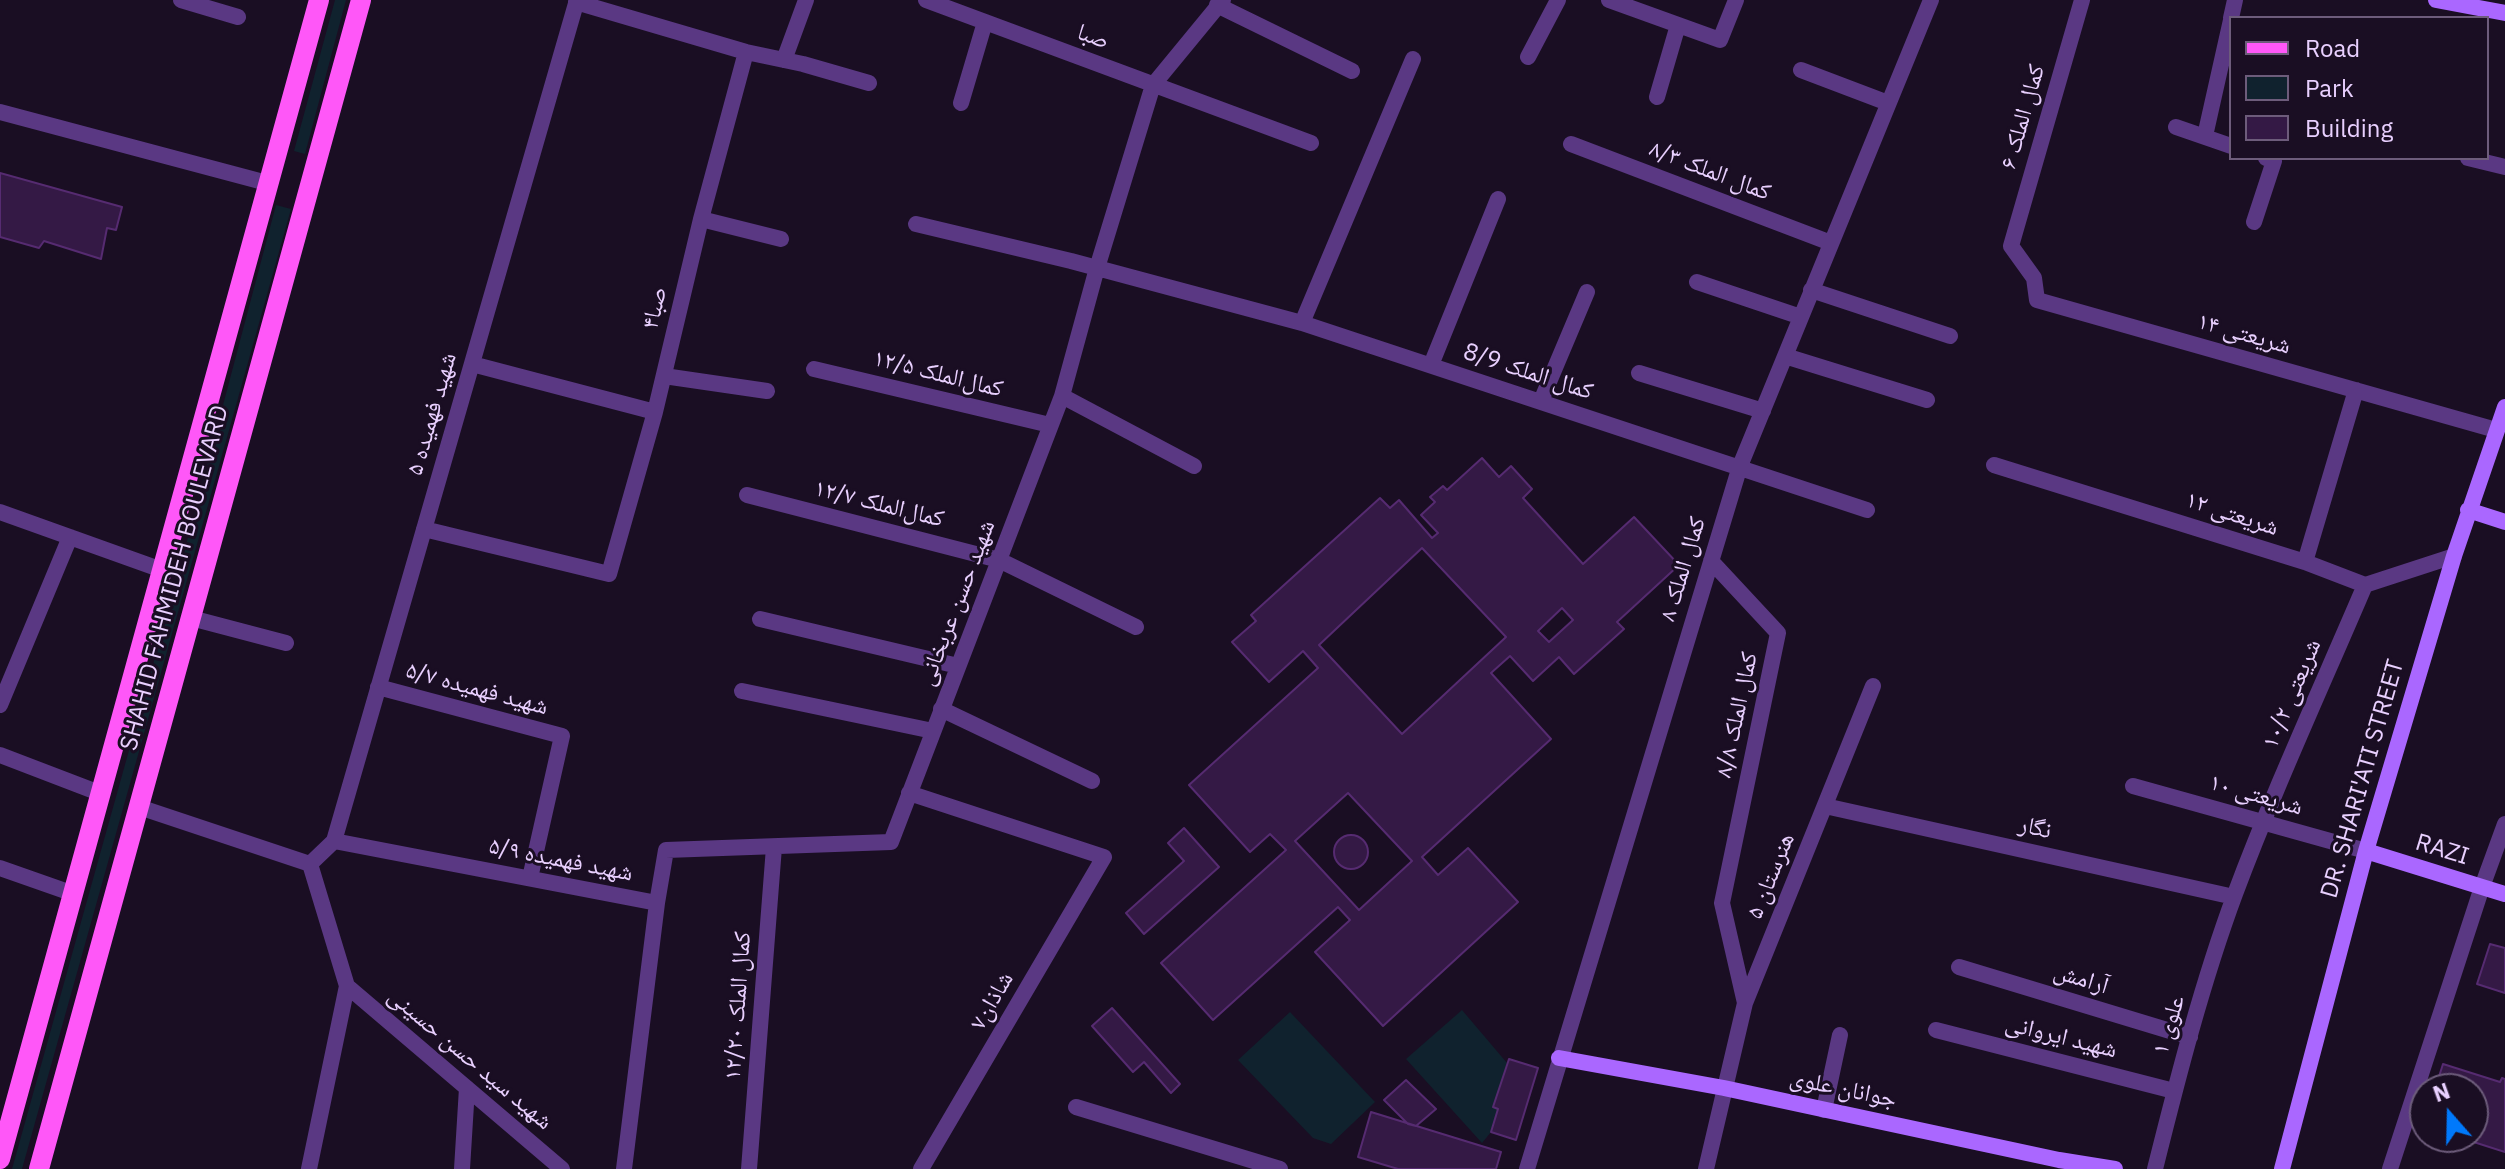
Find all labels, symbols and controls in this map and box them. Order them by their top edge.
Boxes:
legend [2229,16,2489,160]
street label: صبا [1073,18,1113,56]
text: Road [2305,32,2360,64]
street label: کمال الملک ۶ [1994,61,2052,173]
text: Park [2305,72,2354,104]
text: Building [2305,112,2393,144]
street label: کمال الملک ۸/۳ [1645,135,1775,207]
street label: صبا۴ [636,284,674,332]
street label: شریعتی ۱۴ [2194,307,2294,361]
street label: کمال الملک 8/9 [1459,337,1597,407]
street label: کمال‌الملک ۱۲/۵ [870,344,1006,404]
street label: شهید فهمیده ۵ [401,349,463,479]
street label: SHAHID FAHMIDEH BOULEVARD [115,402,235,754]
street label: کمال‌الملک ۱۲/۷ [811,474,947,534]
street label: شریعتی ۱۲ [2182,485,2282,543]
street label: کمال الملک ۸ [1654,513,1712,625]
street label: شهید حسن عربخانی [912,516,1002,690]
street label: شریعتی ۱۰/۲ [2256,635,2328,753]
street label: کمال الملک ۸/۸ [1710,650,1764,780]
street label: شهید فهمیده ۵/۷ [403,656,551,722]
street label: DR. SHARI'ATI STREET [2315,657,2411,901]
street label: شریعتی ۱۰ [2206,768,2306,822]
street label: نگار [2016,810,2054,846]
street label: RAZI [2412,828,2472,872]
street label: هنرستان ۵ [1741,829,1801,923]
street label: شهید فهمیده ۵/۹ [487,832,635,888]
street label: کمال الملک ۱۲/۲۰ [718,931,758,1081]
street label: آرامش [2050,957,2112,1001]
street label: شاذان۷ [964,967,1020,1035]
street label: شهید سید حسن حسینی [382,982,558,1136]
street label: علوی ۱ [2146,992,2192,1058]
street label: شهید ایروانی [2002,1009,2120,1065]
street label: جوانان علوی [1787,1064,1899,1114]
north arrow [2409,1073,2489,1153]
text: N [2429,1076,2454,1108]

